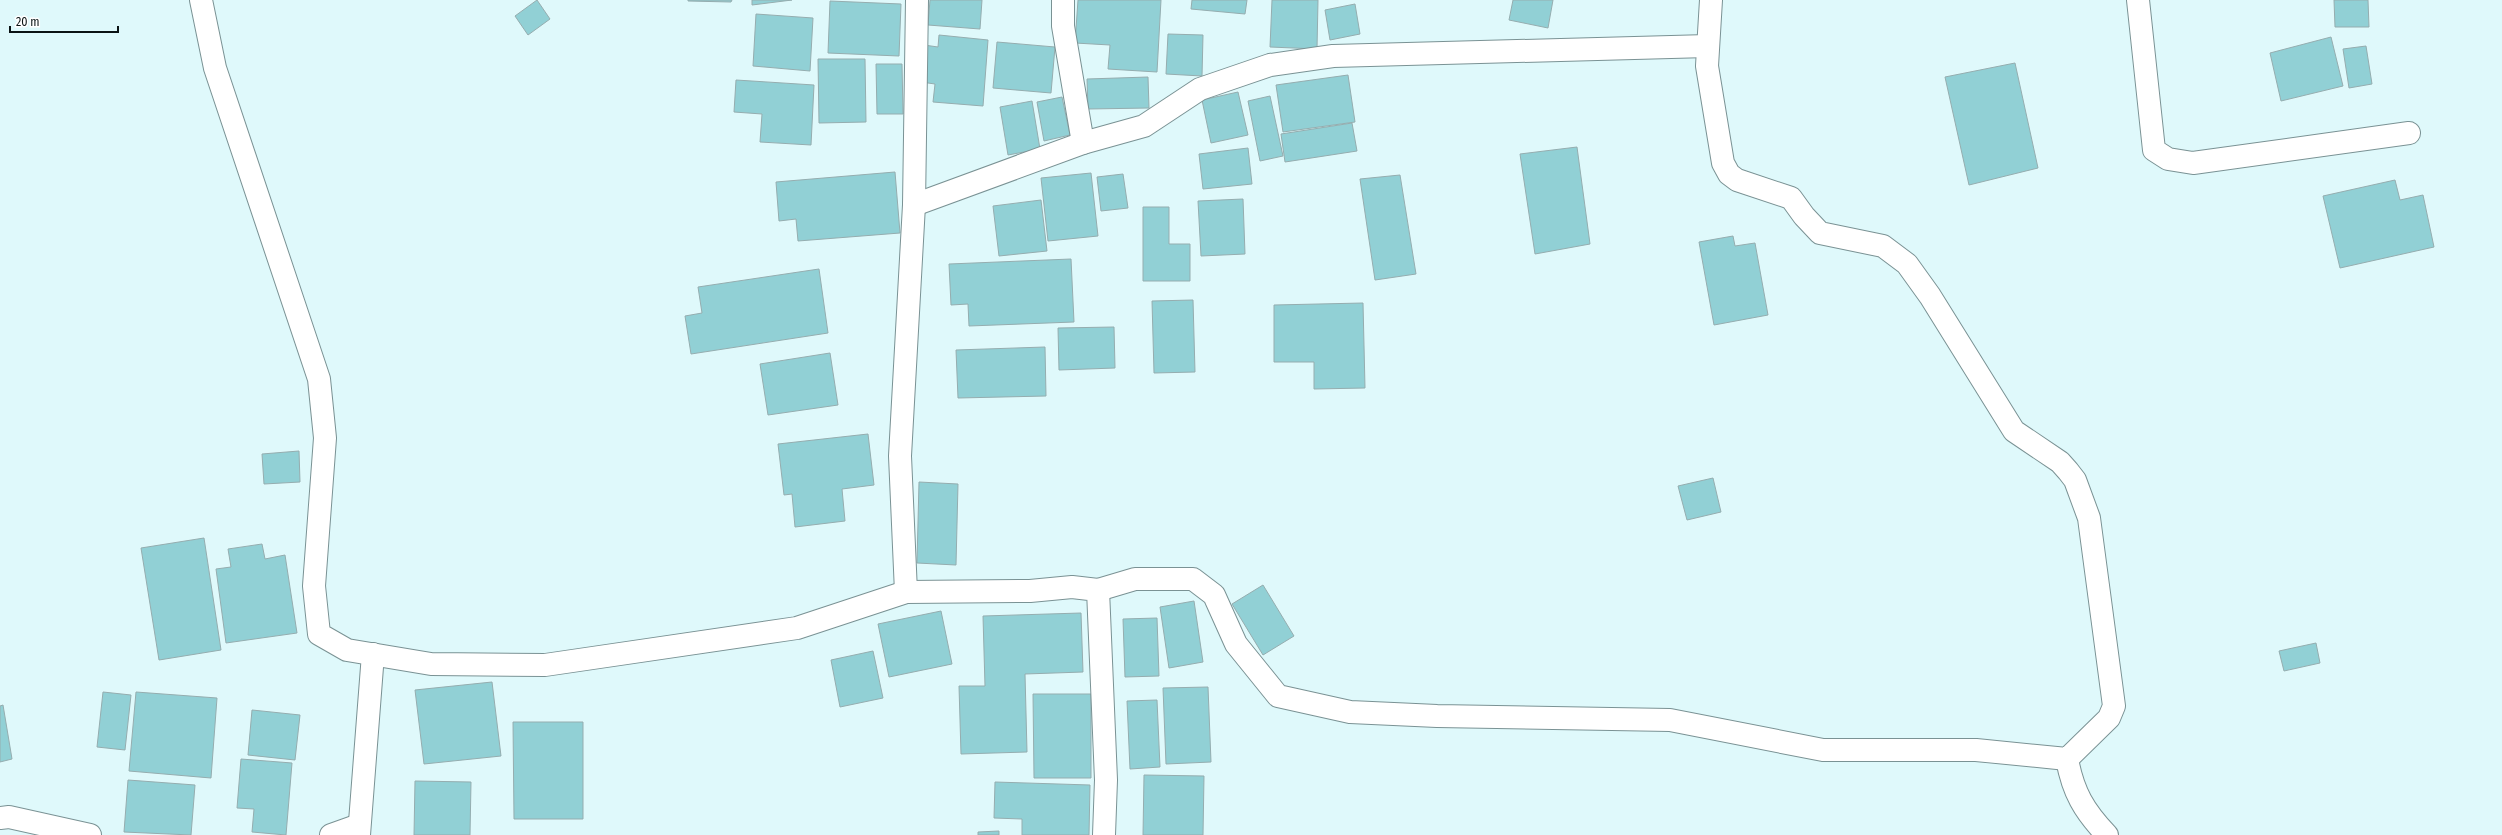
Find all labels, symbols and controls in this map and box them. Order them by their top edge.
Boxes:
scale bar [10,8,118,34]
text: 20 m [16,15,40,29]

